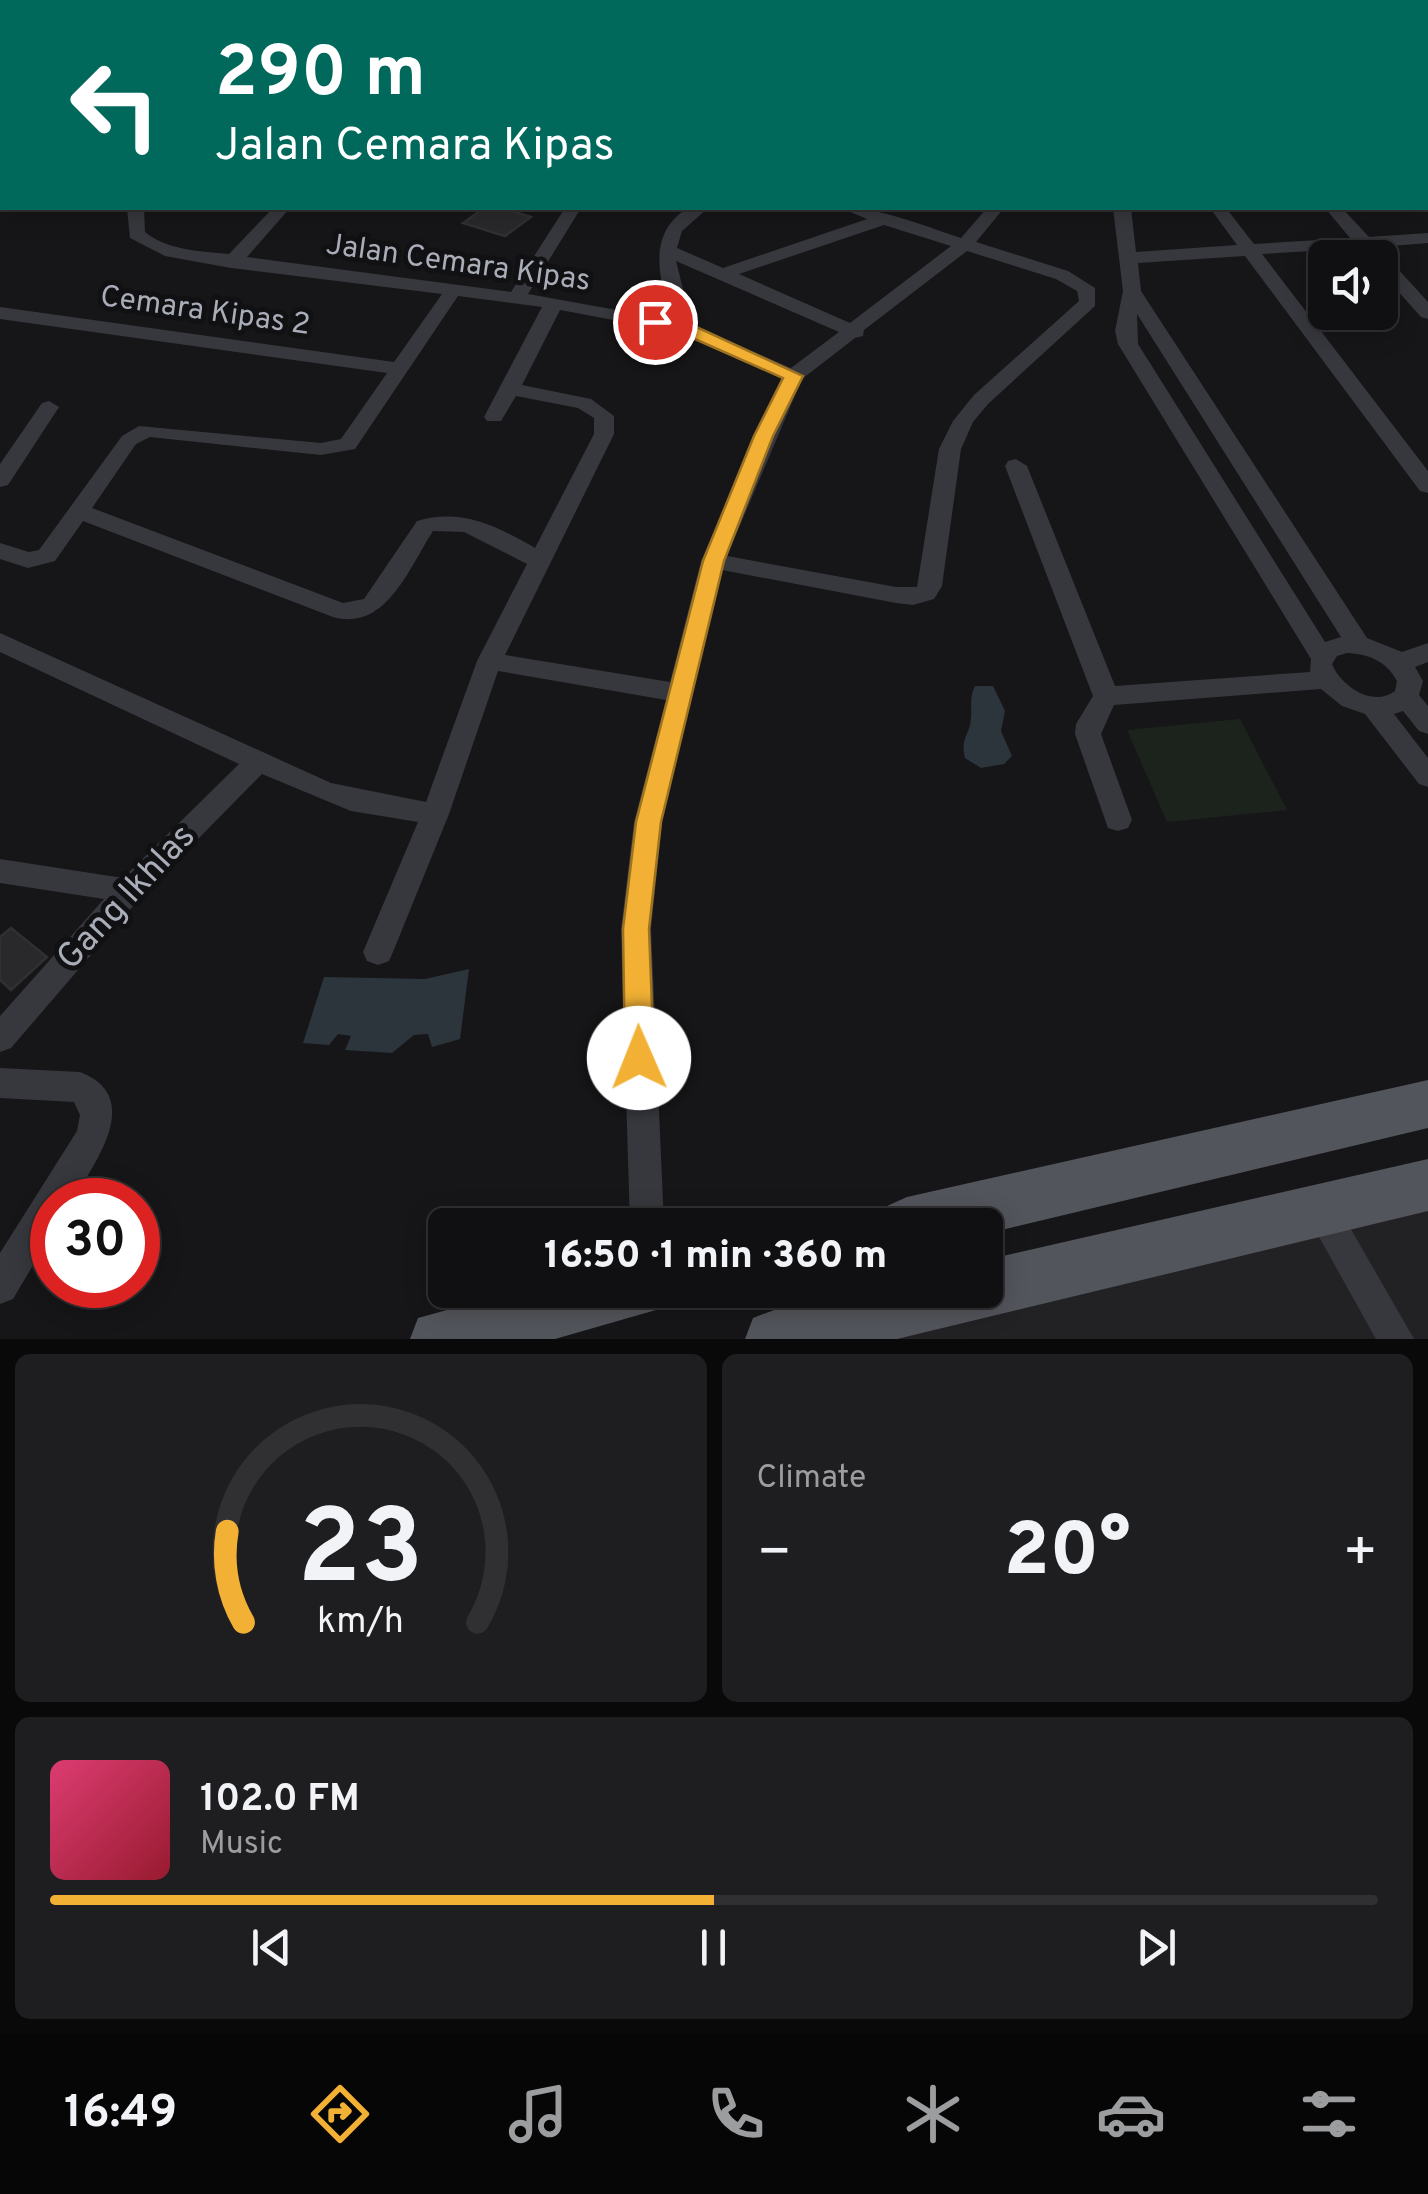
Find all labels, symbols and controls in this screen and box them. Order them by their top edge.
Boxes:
text: 290 m [215,32,426,121]
icon: left [50,40,180,170]
text: Jalan Cemara Kipas [215,119,615,176]
street label: Jalan Cemara Kipas [324,227,592,301]
map controls [1308,240,1398,330]
button: sound [1308,240,1398,330]
street label: Cemara Kipas 2 [98,279,312,345]
pin [613,280,698,365]
icon: arrive [628,295,683,350]
street label: Gang Ikhlas [48,816,206,980]
position arrow [587,1006,691,1110]
speed limit sign: 30 [30,1178,160,1308]
text: 16:50 · 1 min · 360 m [544,1233,887,1282]
text: Climate [757,1459,866,1499]
text: 23 [298,1488,424,1620]
text: 20° [1004,1507,1131,1602]
text: − [757,1520,792,1590]
text: + [1343,1520,1378,1590]
text: km/h [317,1600,404,1646]
text: 102.0 FM [200,1776,360,1825]
text: Music [200,1825,283,1865]
icon: previous [244,1920,299,1975]
icon: pause [686,1920,741,1975]
icon: next [1129,1920,1184,1975]
icon: directions [305,2079,375,2149]
icon: music [503,2079,573,2149]
icon: phone [701,2079,771,2149]
icon: climate [898,2079,968,2149]
icon: car [1096,2079,1166,2149]
icon: filters [1294,2079,1364,2149]
text: 16:49 [64,2086,177,2143]

